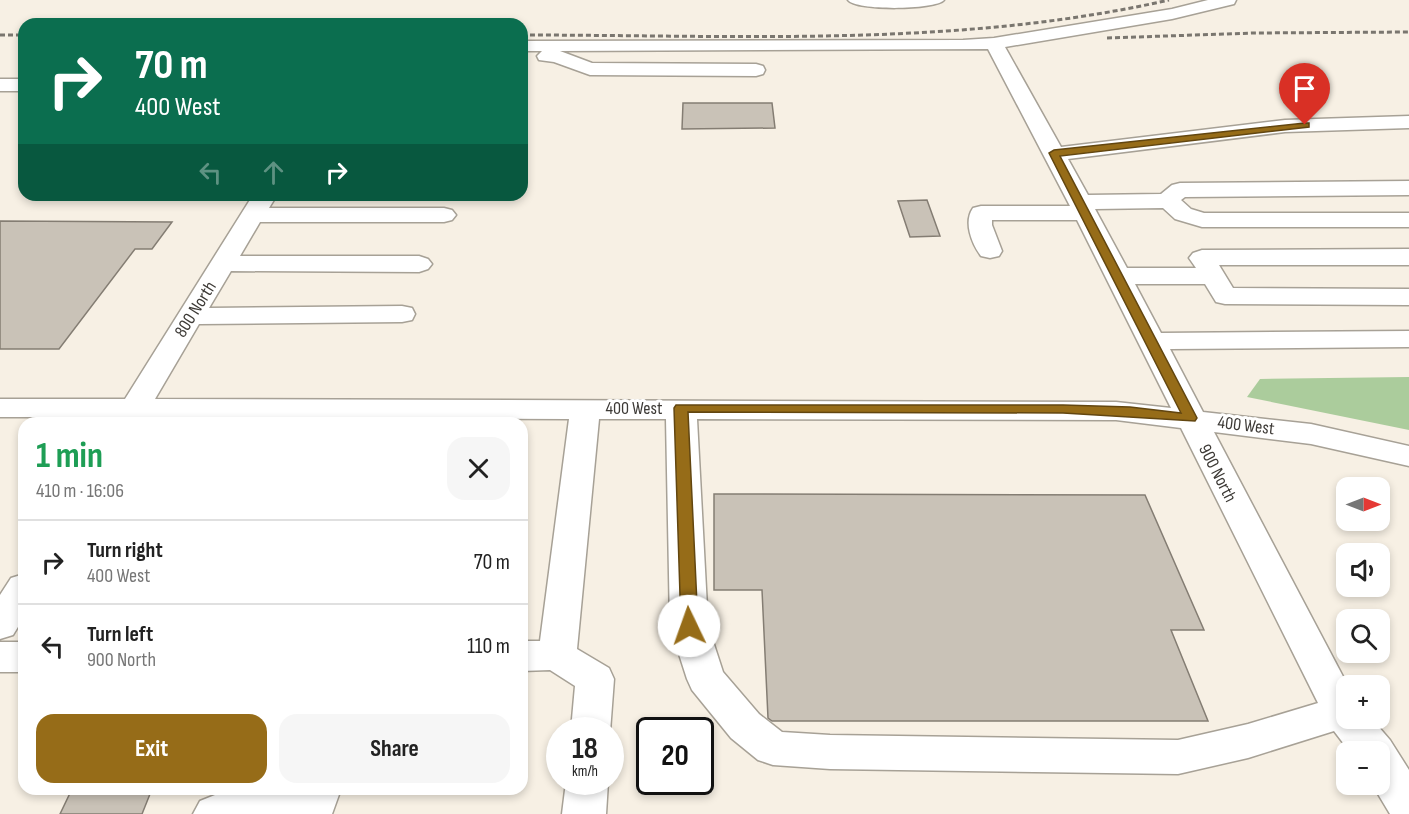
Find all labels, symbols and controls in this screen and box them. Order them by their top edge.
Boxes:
text: 70 m [135,40,208,91]
icon: right [36,42,114,120]
pin [1279,63,1330,125]
icon: arrive [1288,72,1321,105]
text: 400 West [135,91,221,123]
icon: left [194,156,227,189]
icon: ahead [257,156,290,189]
icon: right [320,156,353,189]
street label: 800 North [170,277,221,341]
street label: 400 West [605,398,663,419]
street label: 400 West [1216,412,1276,439]
text: 1 min [36,435,103,478]
button: close [447,437,510,500]
street label: 900 North [1194,441,1241,506]
north arrow [1336,477,1390,531]
map controls [1336,477,1390,795]
text: 410 m · 16:06 [36,479,124,503]
text: Turn right [87,537,163,564]
button: sound [1336,543,1390,597]
icon: right [36,546,69,579]
text: 70 m [474,549,510,576]
text: 400 West [87,564,150,588]
position arrow [657,594,721,658]
button: search [1336,609,1390,663]
text: Turn left [87,621,153,648]
icon: left [36,630,69,663]
text: 110 m [467,633,510,660]
text: 900 North [87,648,156,672]
button: + [1336,675,1390,729]
button: Exit [36,714,267,783]
button: Share [279,714,510,783]
speed limit sign: 20 [636,717,714,795]
text: 18 [572,731,598,767]
button: − [1336,741,1390,795]
text: km/h [572,762,598,781]

